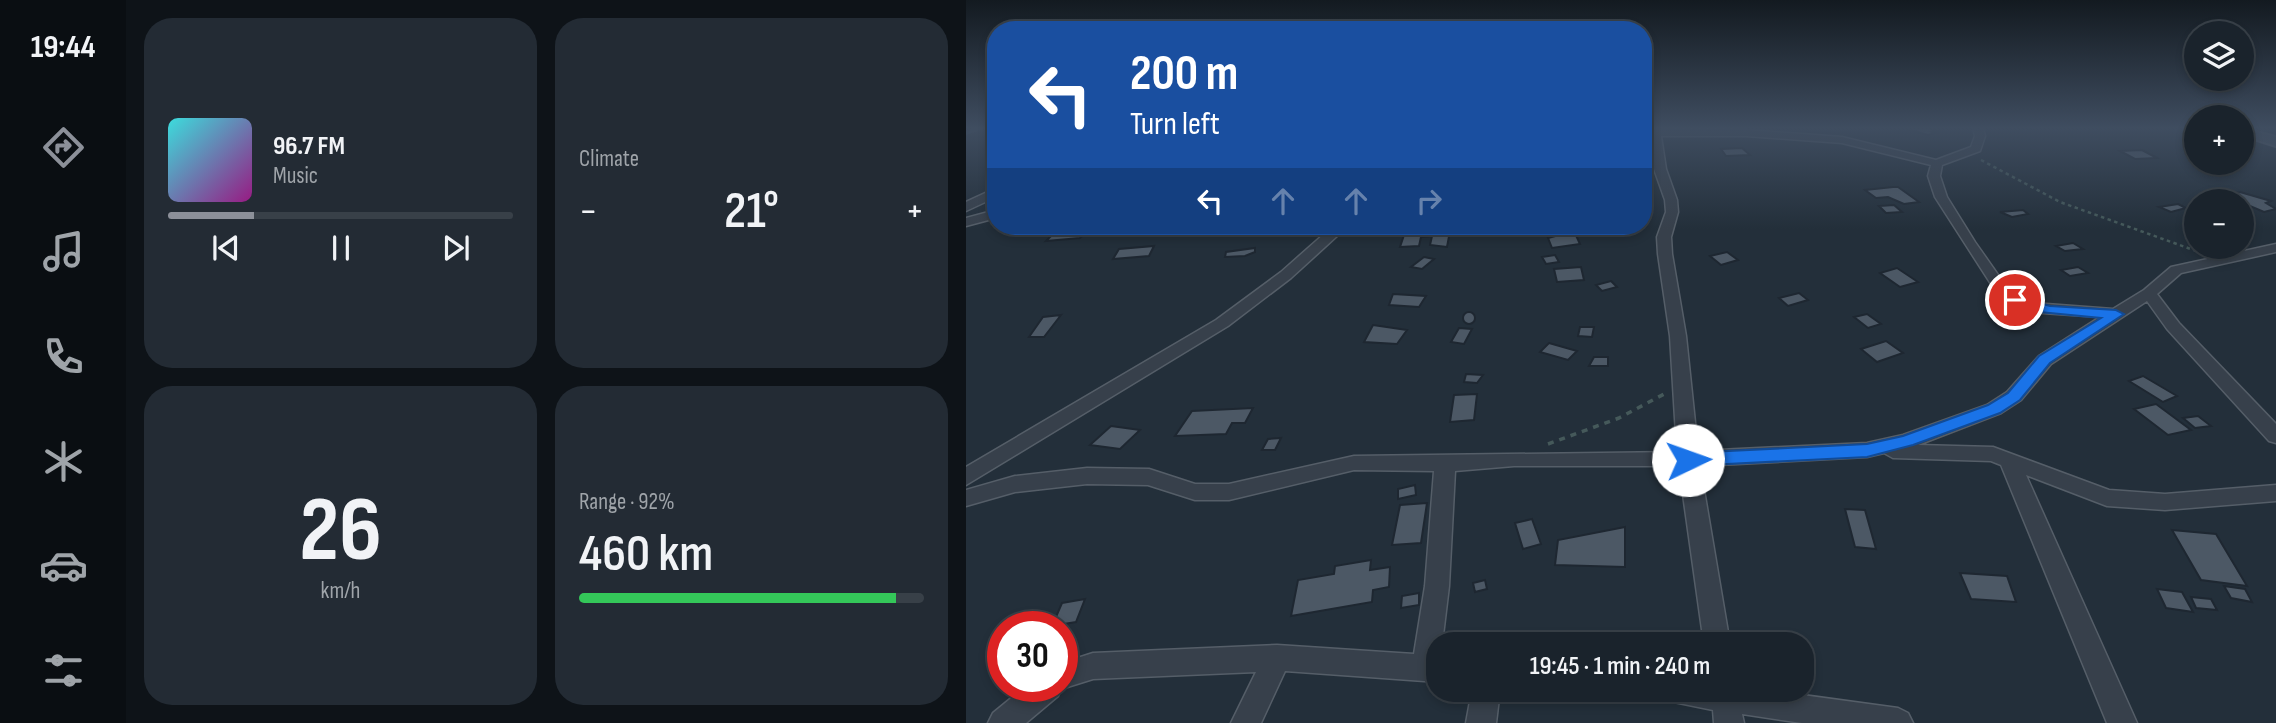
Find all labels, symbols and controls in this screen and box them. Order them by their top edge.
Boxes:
map controls [2184,21,2254,259]
button: layers [2184,21,2254,91]
text: 19:44 [31,28,95,67]
text: 200 m [1130,45,1238,104]
icon: left [1015,49,1106,140]
text: Turn left [1130,105,1220,144]
button: + [2184,105,2254,175]
icon: directions [39,123,88,172]
text: 96.7 FM [273,131,345,162]
text: Climate [579,145,639,173]
text: Music [273,162,318,190]
text: 21° [724,180,779,243]
icon: left [1191,182,1229,220]
icon: ahead [1264,182,1302,220]
icon: ahead [1337,182,1375,220]
icon: right [1410,182,1448,220]
text: − [579,189,598,234]
text: + [905,189,924,234]
button: − [2184,189,2254,259]
icon: music [39,227,88,276]
icon: previous [207,229,245,267]
icon: pause [322,229,360,267]
icon: next [437,229,475,267]
pin [1985,270,2045,330]
icon: arrive [1996,281,2034,319]
icon: phone [39,332,88,381]
position arrow [1651,423,1725,497]
icon: climate [39,437,88,486]
text: 26 [299,477,382,586]
text: Range · 92% [579,488,675,516]
text: 460 km [579,523,713,586]
icon: car [39,541,88,590]
text: km/h [321,577,360,605]
speed limit sign: 30 [987,611,1078,702]
icon: filters [39,646,88,695]
text: 19:45 · 1 min · 240 m [1530,651,1710,682]

